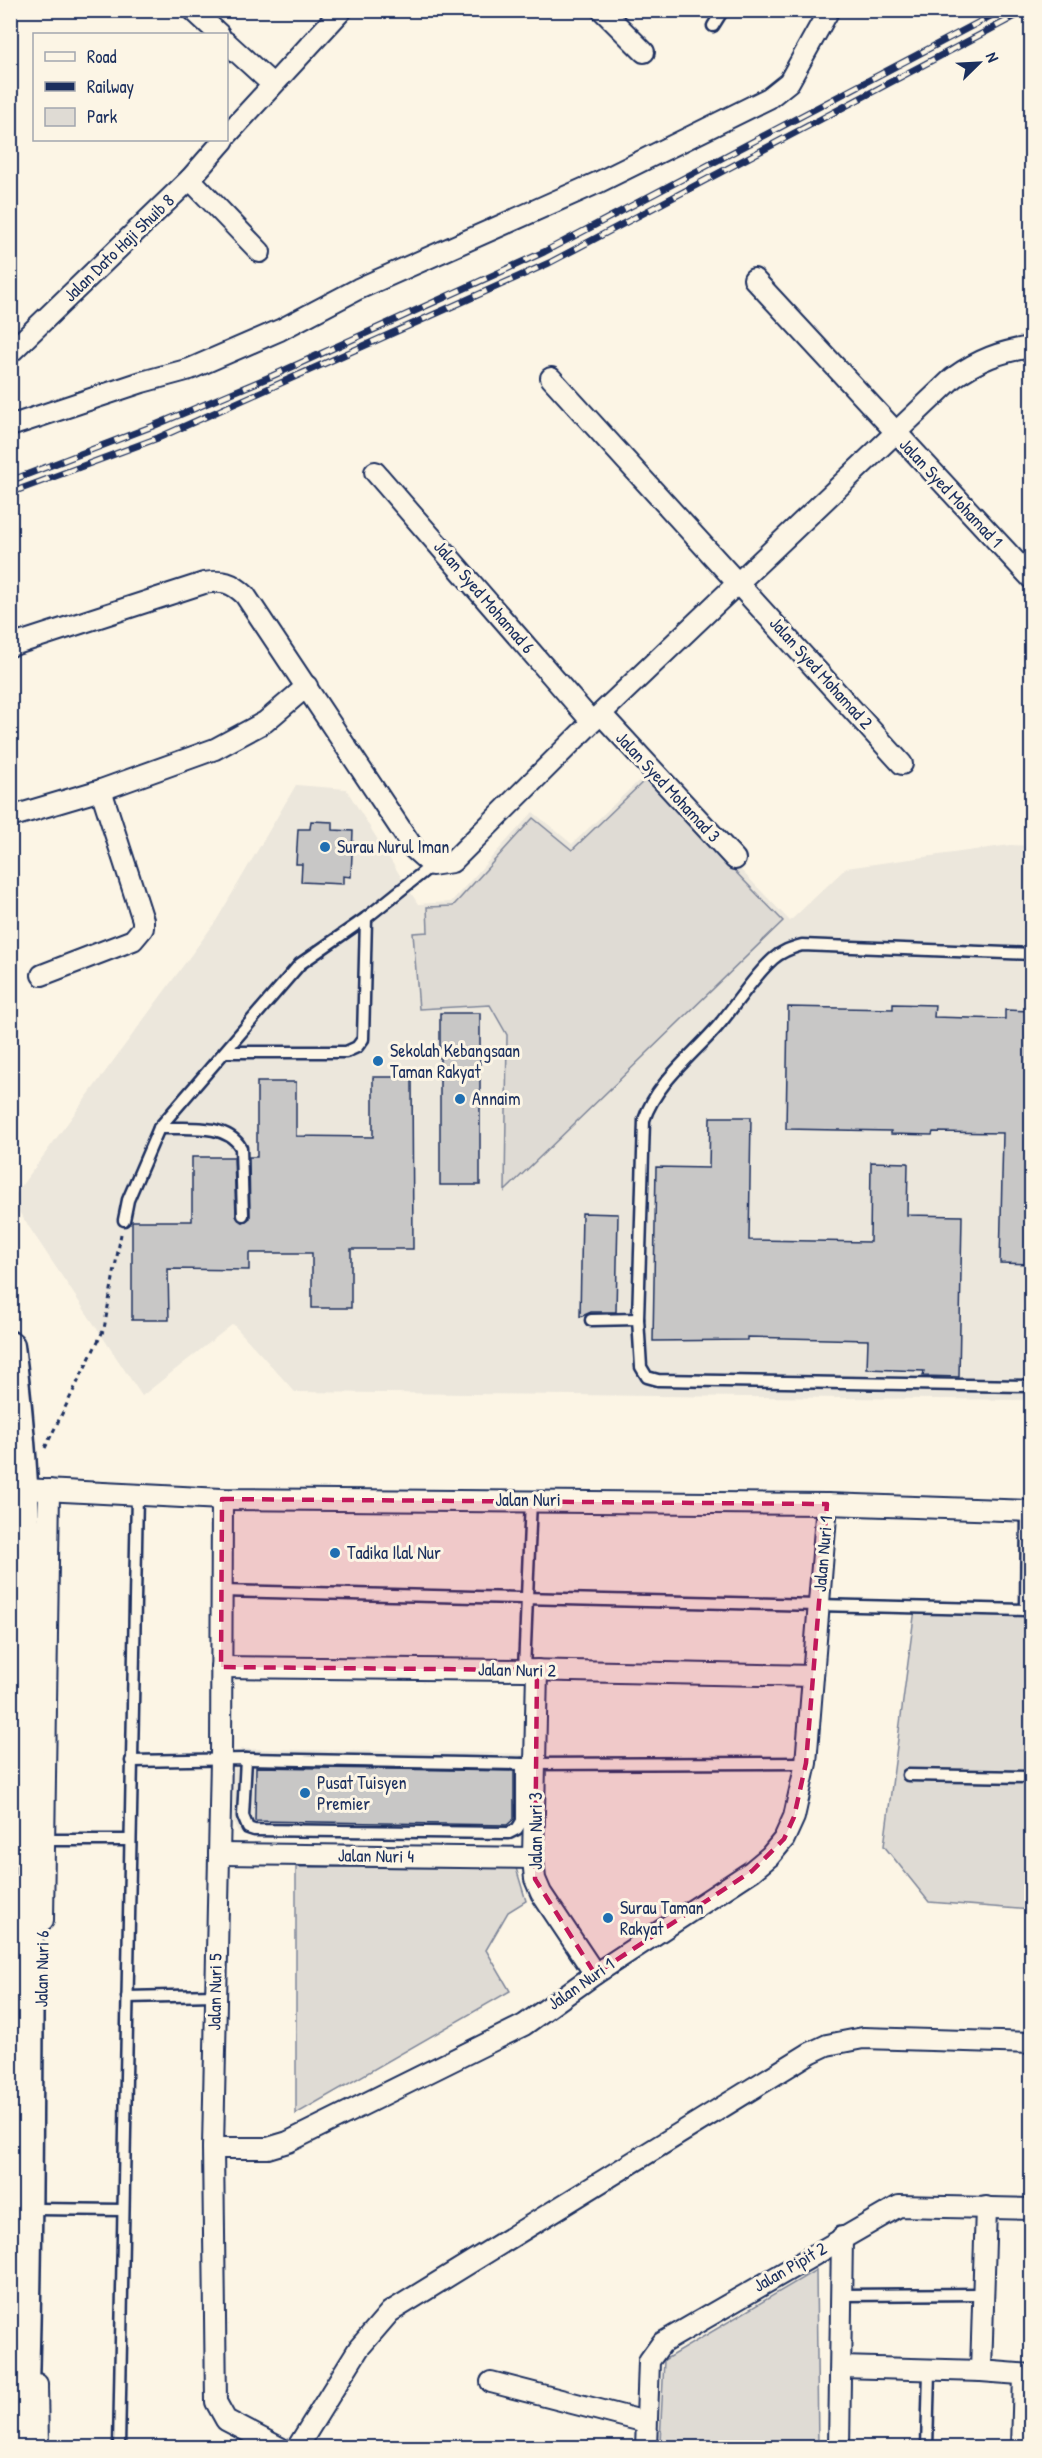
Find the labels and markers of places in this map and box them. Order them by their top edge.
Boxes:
place label: Surau Nurul Iman [337,834,449,859]
marker: Surau Nurul Iman [318,840,332,854]
place label: Sekolah Kebangsaan Taman Rakyat [390,1038,520,1084]
marker: Sekolah Kebangsaan Taman Rakyat [371,1054,385,1068]
place label: Annaim [472,1086,520,1111]
marker: Annaim [453,1092,467,1106]
place label: Tadika Ilal Nur [347,1540,441,1565]
marker: Tadika Ilal Nur [328,1546,342,1560]
place label: Pusat Tuisyen Premier [317,1770,407,1816]
marker: Pusat Tuisyen Premier [298,1786,312,1800]
place label: Surau Taman Rakyat [620,1895,704,1941]
marker: Surau Taman Rakyat [601,1911,615,1925]

